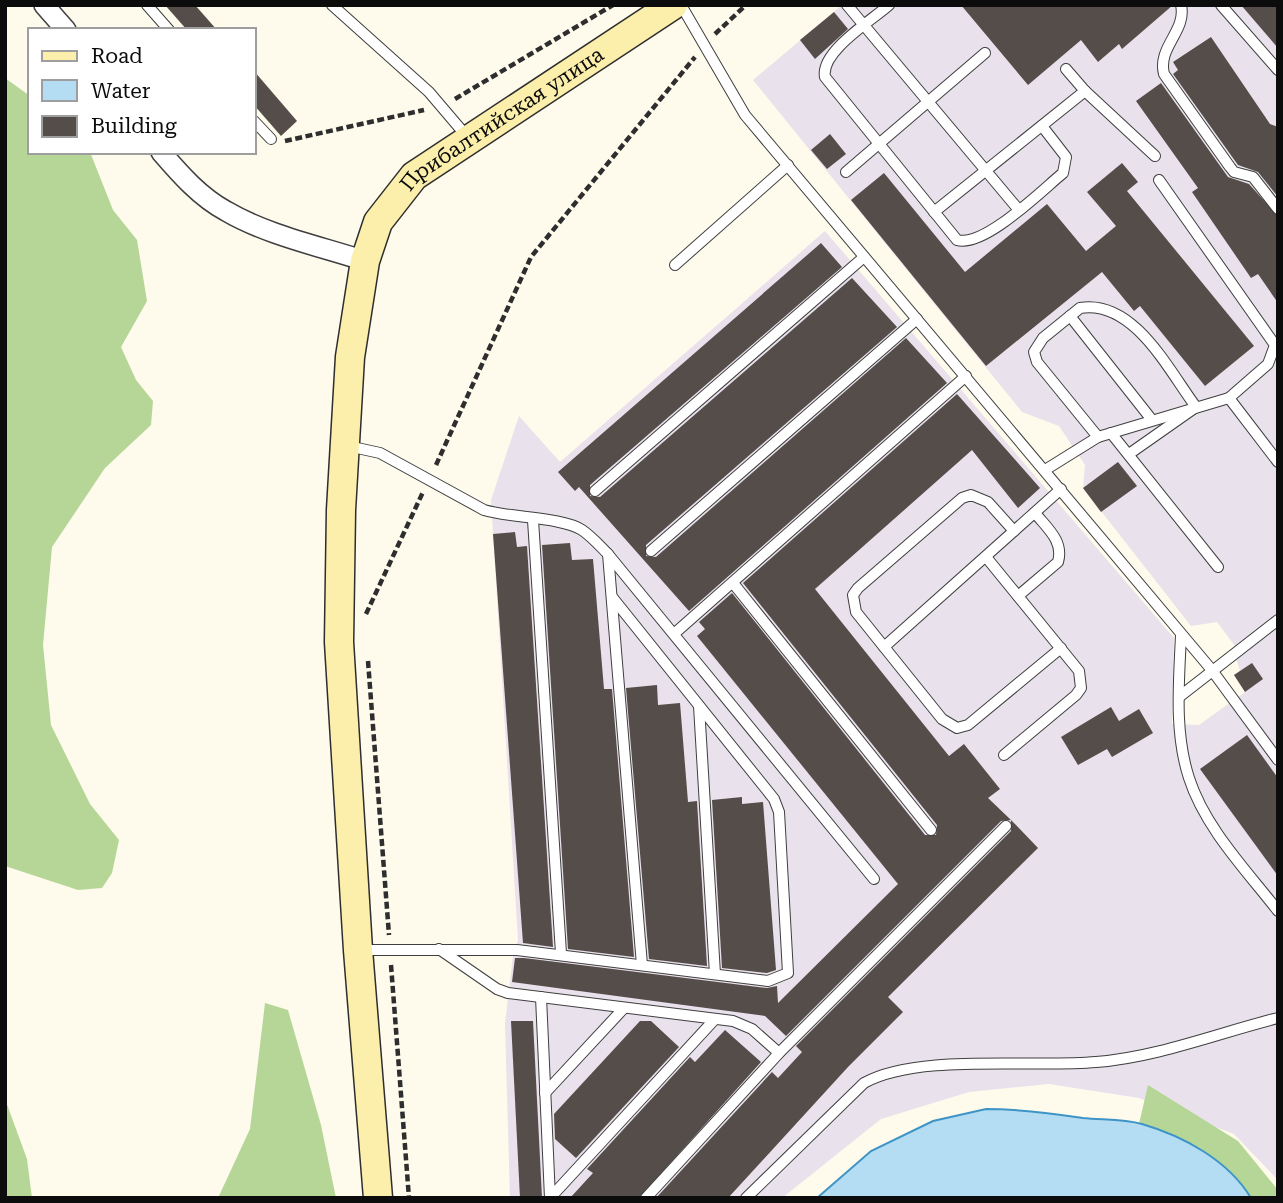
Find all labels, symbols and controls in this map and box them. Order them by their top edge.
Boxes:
legend [28,28,256,154]
street label: Прибалтийская улица [395,42,609,196]
text: Road [91,44,143,68]
text: Water [91,79,151,103]
text: Building [91,114,177,138]

